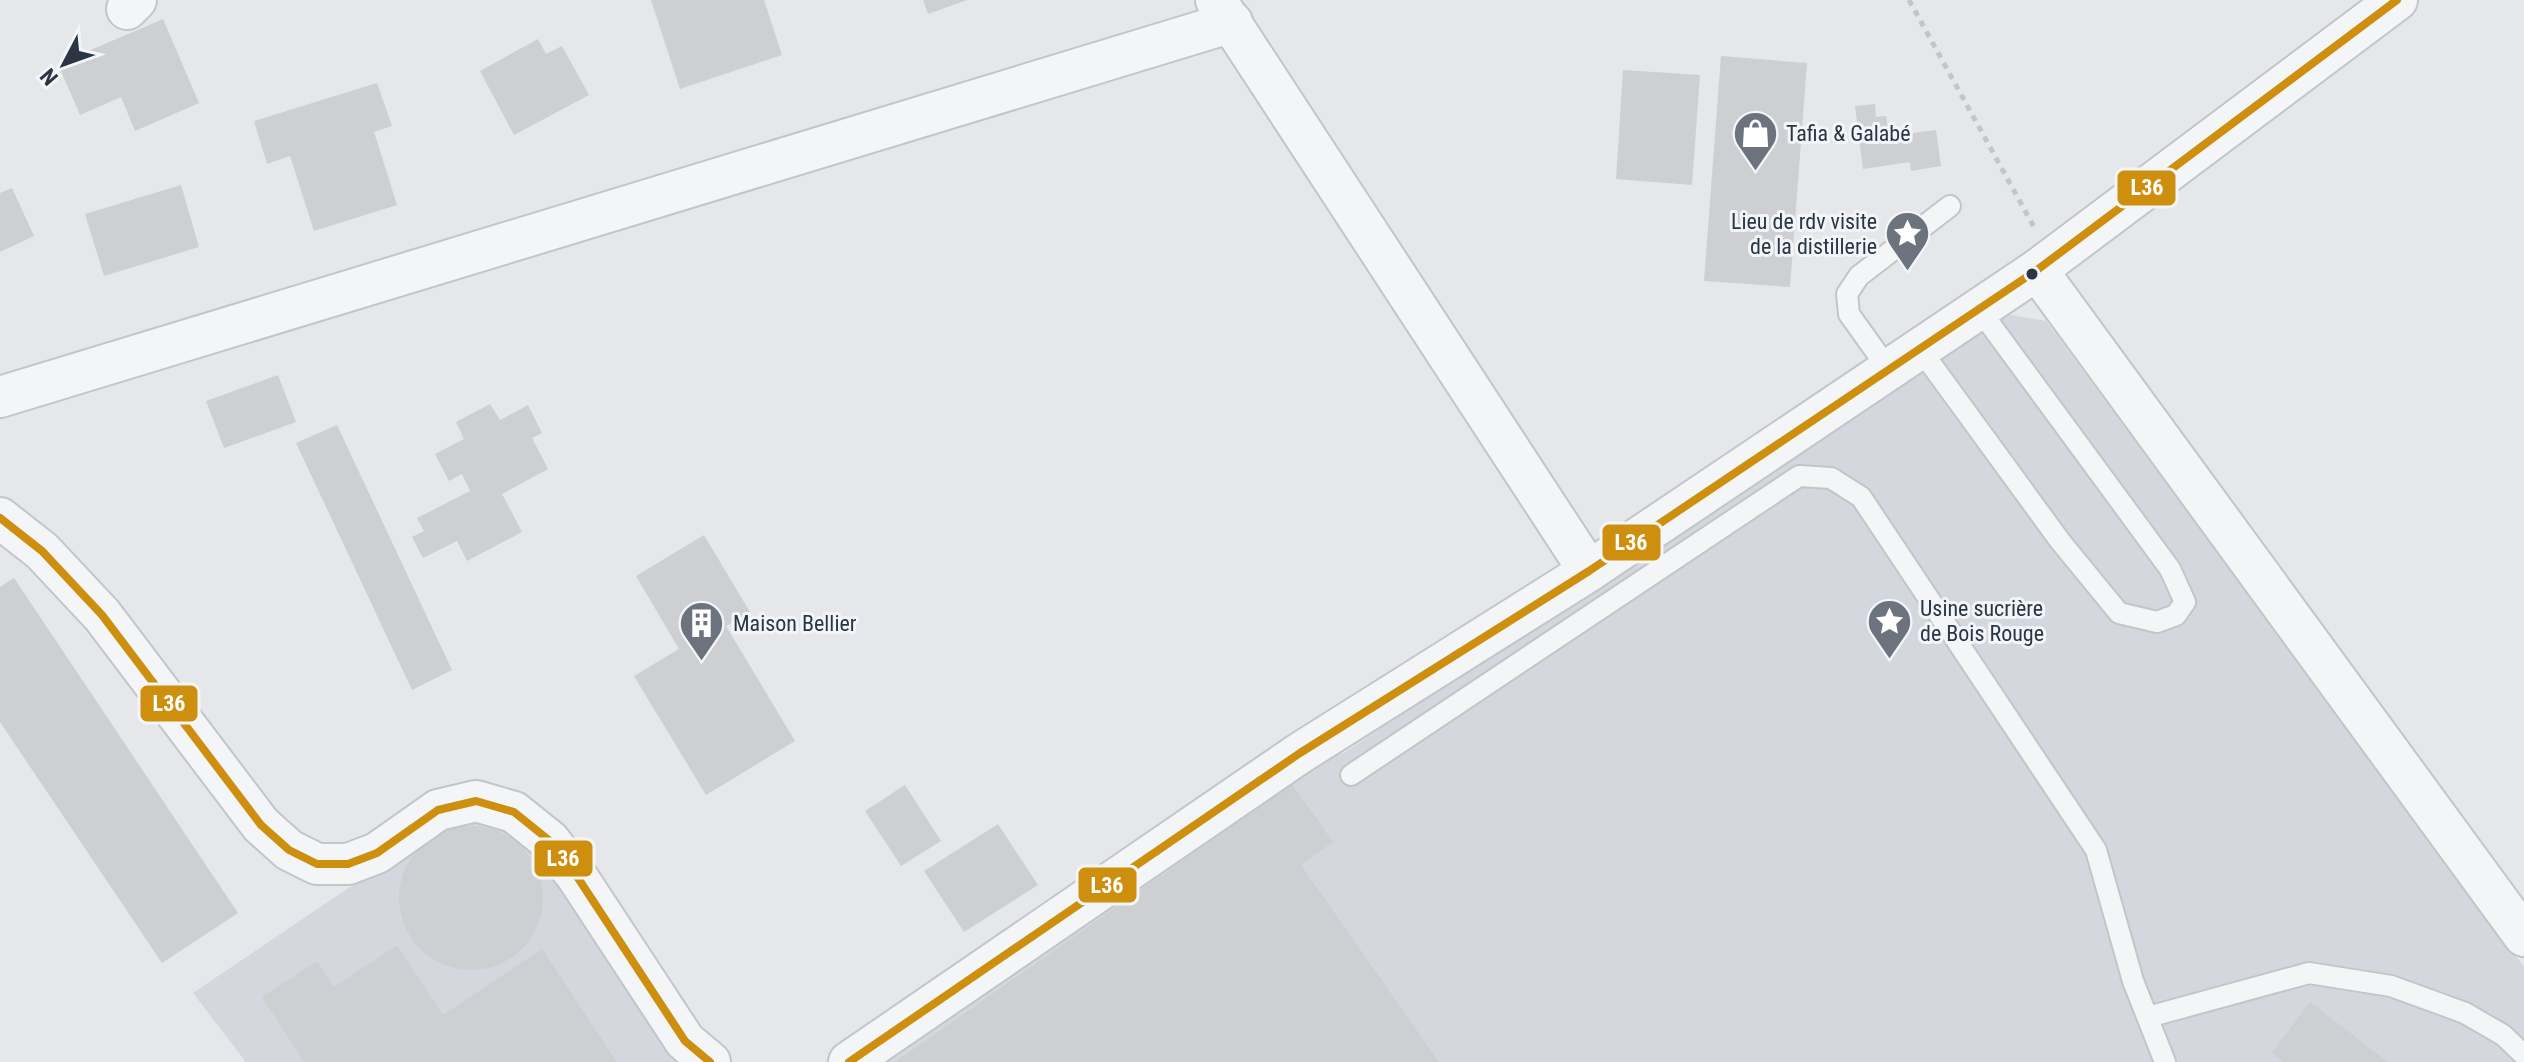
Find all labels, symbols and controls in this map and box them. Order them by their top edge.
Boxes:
north arrow [24,24,104,104]
text: N [35,64,63,90]
shop icon: Tafia & Galabé [1731,109,1779,172]
place label: Tafia & Galabé [1786,121,1910,146]
line badge: L36 [2116,169,2177,207]
text: L36 [2131,175,2163,200]
place label: Lieu de rdv visite de la distillerie [1731,209,1877,259]
place icon: Lieu de rdv visite de la distillerie [1884,210,1932,273]
unlabelled marker [2024,266,2040,282]
line badge: L36 [1601,523,1662,562]
text: L36 [1615,530,1647,555]
place label: Usine sucrière de Bois Rouge [1920,596,2044,646]
place icon: Usine sucrière de Bois Rouge [1865,597,1913,660]
building icon: Maison Bellier [678,599,726,662]
place label: Maison Bellier [733,611,857,636]
line badge: L36 [139,684,199,723]
text: L36 [153,691,185,716]
line badge: L36 [533,839,594,878]
text: L36 [547,846,579,871]
line badge: L36 [1077,866,1138,904]
text: L36 [1091,873,1123,898]

